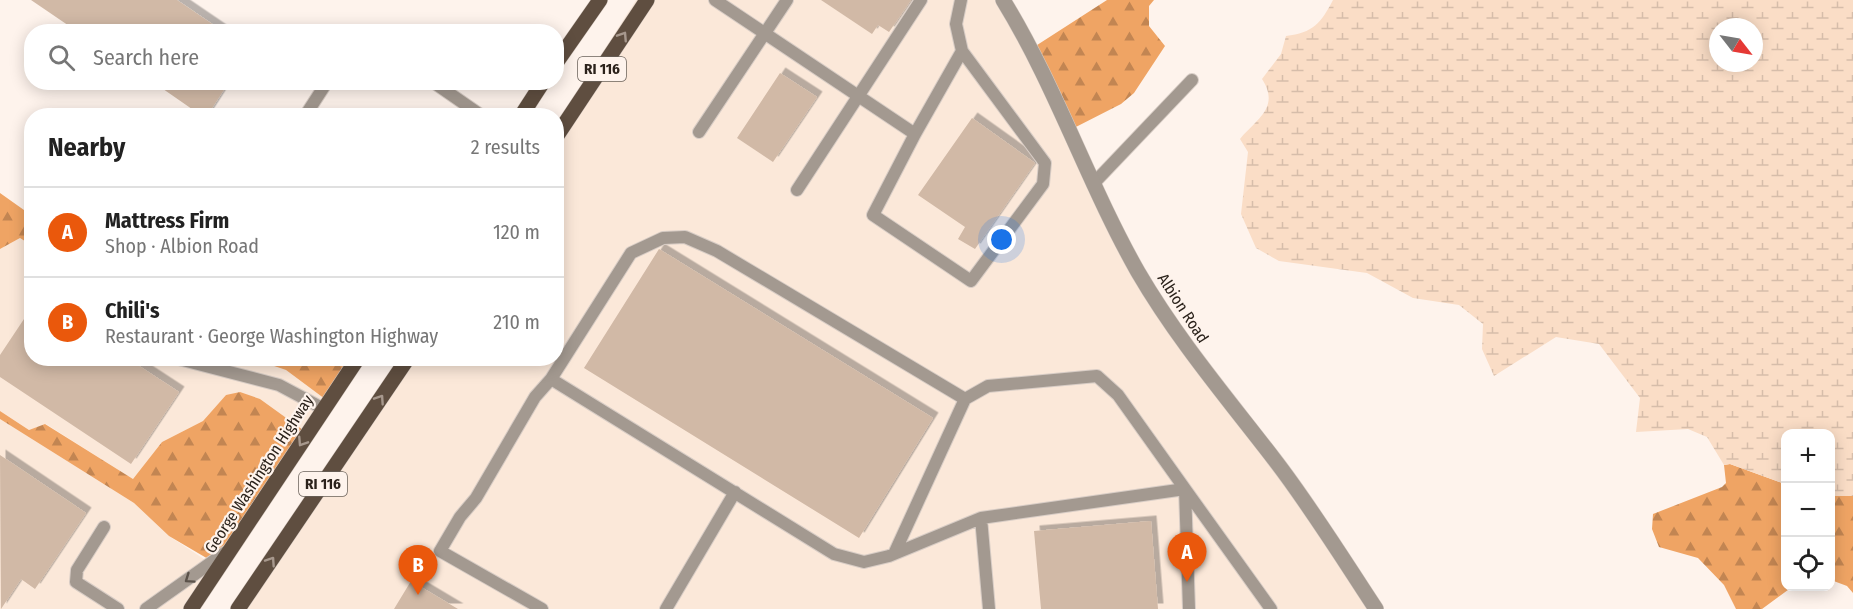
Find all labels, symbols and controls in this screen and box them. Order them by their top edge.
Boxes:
north arrow [1709,18,1763,72]
search box [24,24,564,90]
one-way arrow [616,31,627,42]
icon: search [45,41,78,74]
text: Search here [93,44,199,71]
road number: RI 116 [578,57,626,81]
text: Nearby [48,132,125,163]
text: 2 results [471,135,540,159]
text: Mattress Firm [105,207,229,234]
text: A [62,220,73,244]
text: 120 m [493,220,540,244]
your location [987,225,1016,254]
text: Shop · Albion Road [105,234,259,258]
street label: Albion Road [1154,270,1212,346]
text: Chili's [105,297,160,324]
text: B [62,310,73,334]
text: 210 m [493,310,540,334]
text: Restaurant · George Washington Highway [105,324,438,348]
street label: George Washington Highway [201,391,318,557]
one-way arrow [373,395,384,406]
map controls [1781,429,1835,591]
button: + [1781,429,1835,483]
one-way arrow [298,435,309,446]
road number: RI 116 [299,472,347,496]
button: − [1781,483,1835,537]
pin: A [1168,532,1206,582]
button: locate [1781,537,1835,591]
pin: B [398,546,438,595]
one-way arrow [264,556,275,567]
one-way arrow [184,572,195,583]

